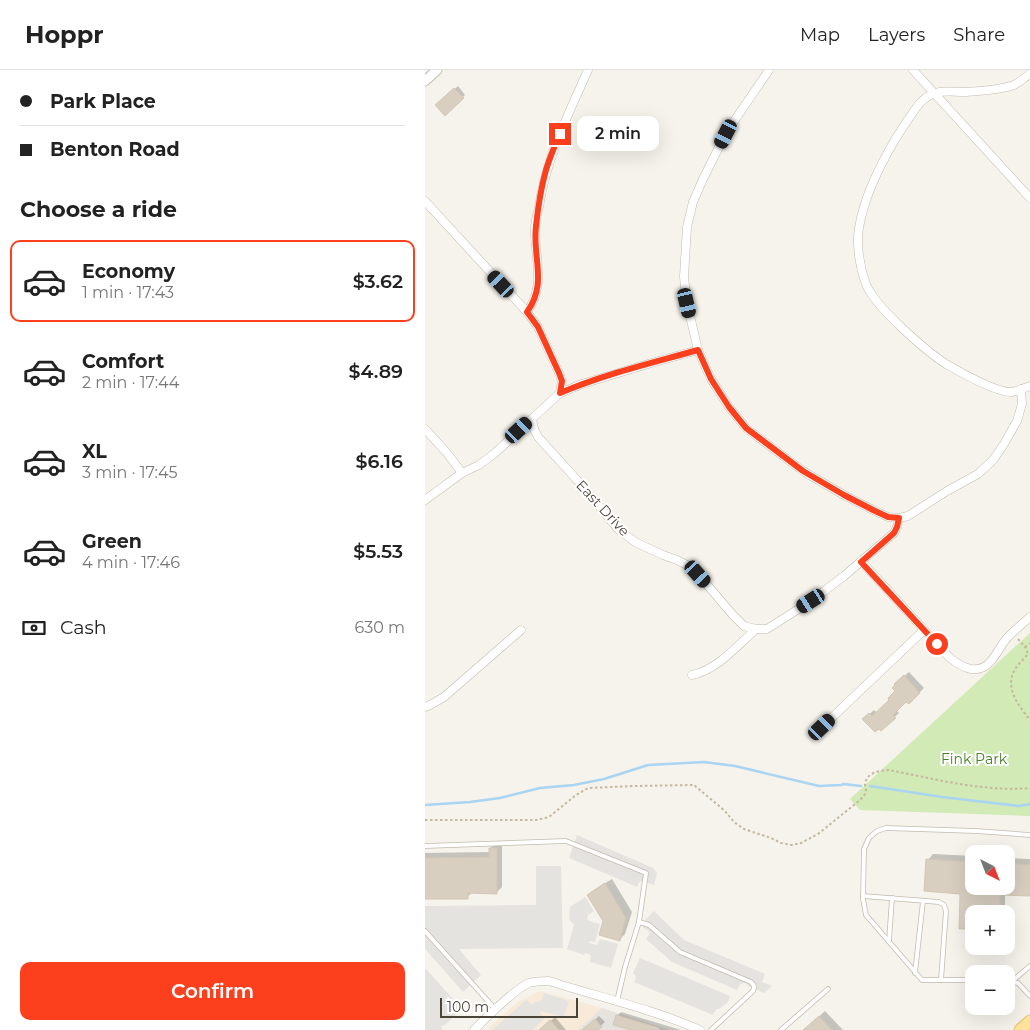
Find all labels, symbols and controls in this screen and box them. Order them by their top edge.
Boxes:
text: Hoppr [25,20,104,49]
text: Map [800,24,840,46]
text: Layers [868,24,925,46]
text: Share [953,24,1005,46]
text: Park Place [50,90,156,113]
callout: 2 min [577,116,660,152]
car [712,117,739,151]
route end [549,123,571,145]
text: 2 min [595,124,641,143]
text: Benton Road [50,138,180,161]
text: Choose a ride [20,196,177,223]
icon: car [22,259,67,304]
text: Economy [82,260,175,283]
car [485,268,516,300]
text: $3.62 [353,270,403,293]
text: 1 min · 17:43 [82,283,174,302]
car [676,287,697,319]
icon: car [22,349,67,394]
text: Comfort [82,350,164,373]
text: $4.89 [348,360,403,383]
text: 2 min · 17:44 [82,373,179,392]
car [502,414,535,446]
icon: car [22,439,67,484]
text: XL [82,440,107,463]
text: $6.16 [355,450,403,473]
text: 3 min · 17:45 [82,463,178,482]
street label: East Drive [572,476,634,540]
icon: car [22,529,67,574]
text: Green [82,530,142,553]
text: $5.53 [353,540,403,563]
text: 4 min · 17:46 [82,553,180,572]
car [682,558,713,590]
car [794,587,827,615]
icon: cash [20,614,48,642]
text: Cash [60,616,107,639]
text: 630 m [354,618,405,637]
route start [926,633,948,655]
car [806,711,838,743]
park label: Fink Park [941,750,1008,768]
north arrow [965,845,1015,895]
map controls [965,845,1015,1015]
button: + [965,905,1015,955]
button: Confirm [20,962,405,1020]
button: − [965,965,1015,1015]
scale bar [440,995,577,1018]
text: 100 m [447,998,489,1016]

